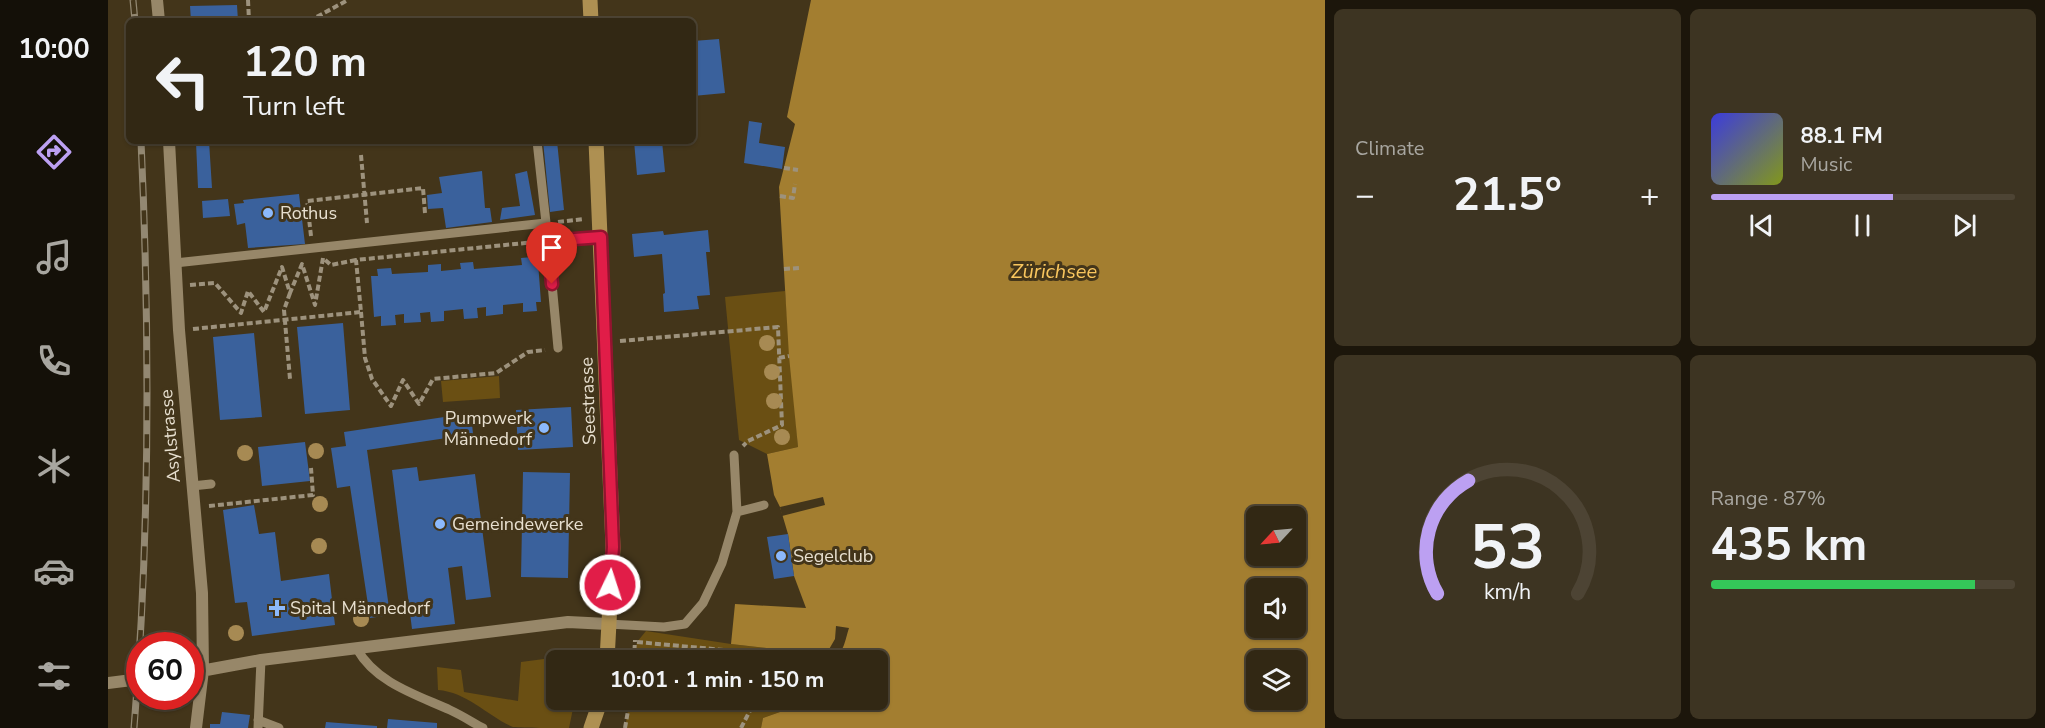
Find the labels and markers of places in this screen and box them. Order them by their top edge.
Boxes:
place label: Rothus [280,201,337,225]
marker: Rothus [261,206,275,220]
pin [526,222,577,284]
place label: Pumpwerk Männedorf [444,406,533,451]
marker: Pumpwerk Männedorf [537,421,551,435]
place label: Gemeindewerke [452,512,583,536]
marker: Gemeindewerke [433,517,447,531]
place label: Segelclub [793,544,873,568]
marker: Segelclub [774,549,788,563]
place label: Spital Männedorf [290,596,431,620]
marker: Spital Männedorf [268,599,286,617]

